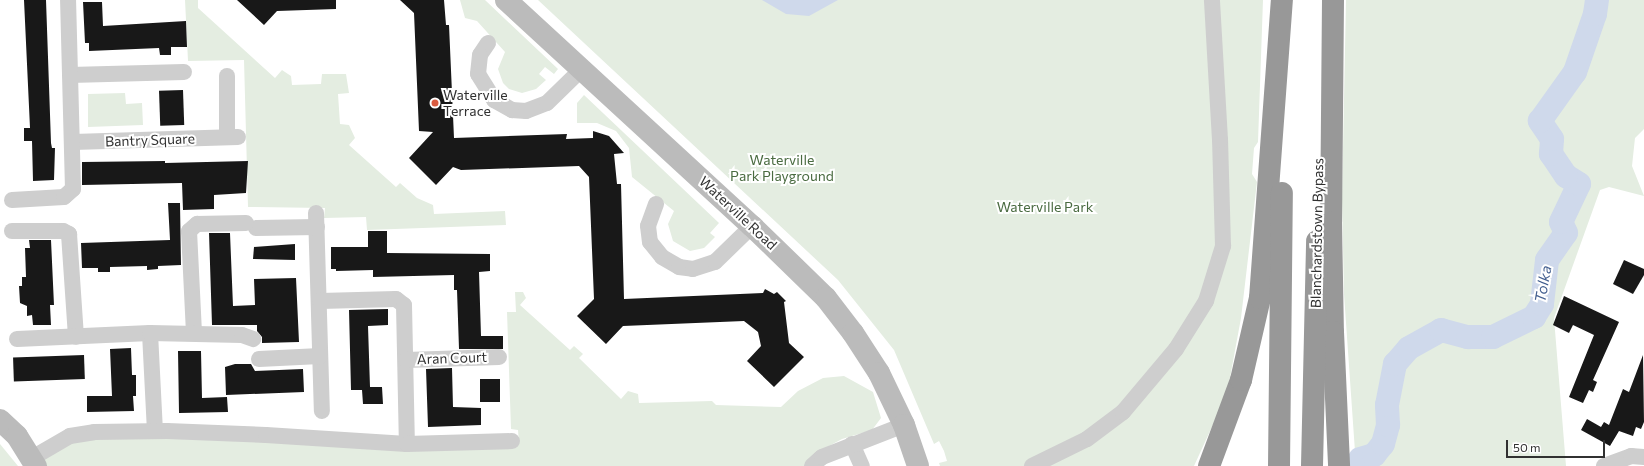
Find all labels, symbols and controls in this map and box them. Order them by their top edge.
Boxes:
place label: Waterville Terrace [443,87,508,120]
marker: Waterville Terrace [430,98,440,108]
street label: Bantry Square [105,130,195,150]
park label: Waterville Park Playground [730,152,834,184]
street label: Blanchardstown Bypass [1307,158,1327,308]
street label: Waterville Road [696,173,780,253]
park label: Waterville Park [997,199,1093,215]
water label: Tolka [1531,264,1555,304]
street label: Aran Court [417,348,487,368]
scale bar [1508,432,1607,458]
text: 50 m [1513,440,1541,454]

